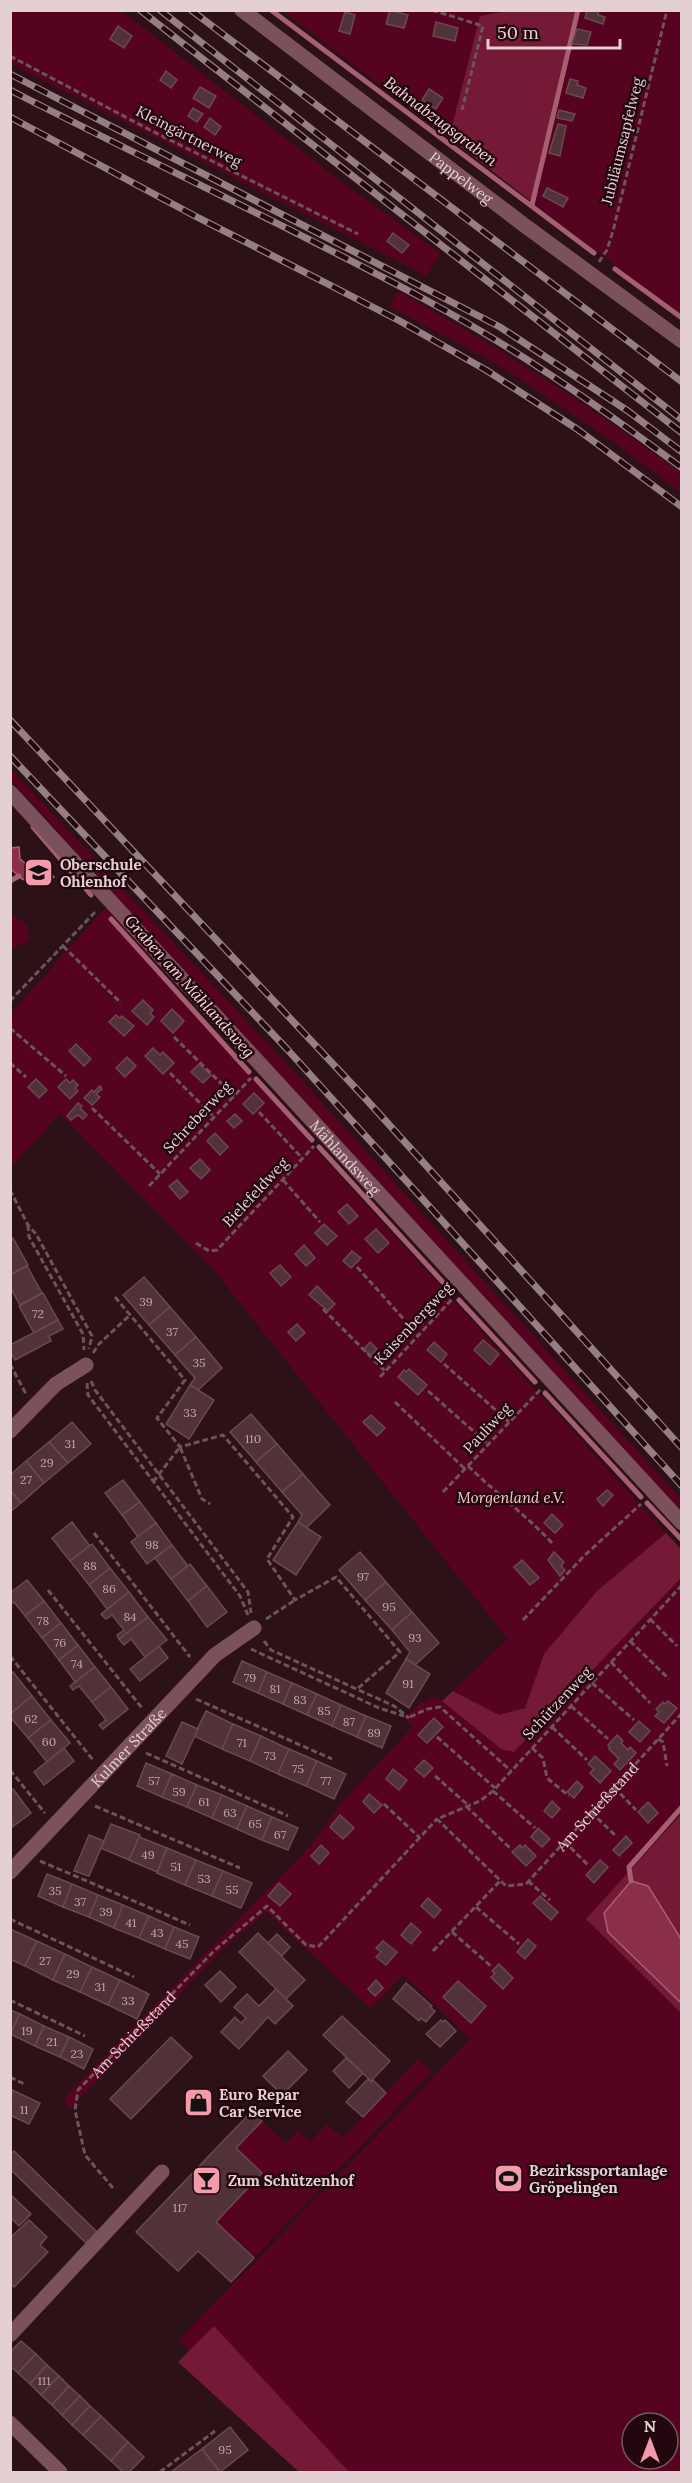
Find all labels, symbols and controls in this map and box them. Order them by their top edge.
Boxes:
scale bar [488,12,620,50]
text: 50 m [497,21,539,44]
water label: Bahnabzugsgraben [380,72,502,170]
street label: Jubiläumsapfelweg [597,75,647,208]
street label: Kleingärtnerweg [133,101,246,171]
street label: Pappelweg [426,147,498,208]
place label: Oberschule Ohlenhof [60,855,141,891]
school or university icon: Oberschule Ohlenhof [23,857,55,889]
water label: Graben am Mählandsweg [121,911,259,1061]
street label: Schreberweg [159,1076,236,1157]
street label: Mählandsweg [306,1115,386,1199]
street label: Bielefeldweg [218,1153,292,1231]
street label: Kaisenbergweg [370,1277,457,1368]
house number: 39 [139,1294,153,1309]
house number: 72 [32,1306,44,1321]
house number: 37 [166,1324,178,1339]
house number: 35 [192,1355,206,1370]
street label: Pauliweg [459,1398,516,1457]
house number: 33 [183,1405,197,1420]
house number: 110 [245,1431,261,1446]
house number: 31 [64,1436,76,1451]
house number: 29 [40,1455,54,1470]
house number: 27 [20,1472,32,1487]
park label: Morgenland e.V. [457,1488,565,1507]
house number: 98 [145,1537,159,1552]
house number: 88 [83,1558,97,1573]
house number: 97 [357,1569,370,1584]
house number: 86 [102,1581,116,1596]
house number: 95 [382,1599,396,1614]
house number: 84 [123,1609,137,1624]
house number: 78 [37,1613,49,1628]
house number: 93 [408,1630,422,1645]
house number: 76 [54,1635,66,1650]
house number: 74 [71,1656,83,1671]
street label: Schützenweg [518,1662,596,1743]
house number: 79 [244,1670,256,1685]
house number: 91 [402,1676,414,1691]
house number: 81 [269,1681,281,1696]
house number: 83 [293,1692,307,1707]
street label: Kulmer Straße [86,1703,170,1791]
house number: 85 [317,1703,331,1718]
house number: 62 [24,1711,38,1726]
house number: 87 [343,1714,356,1729]
house number: 89 [367,1725,381,1740]
house number: 60 [42,1734,56,1749]
house number: 71 [237,1735,247,1750]
house number: 73 [264,1748,276,1763]
street label: Am Schießstand [551,1758,642,1855]
house number: 75 [292,1761,304,1776]
house number: 57 [148,1773,161,1788]
house number: 77 [320,1773,332,1788]
house number: 59 [172,1784,186,1799]
house number: 61 [198,1794,210,1809]
house number: 63 [223,1805,237,1820]
house number: 65 [248,1816,262,1831]
house number: 67 [274,1827,287,1842]
house number: 49 [141,1847,155,1862]
house number: 51 [171,1859,181,1874]
house number: 53 [197,1871,211,1886]
house number: 55 [225,1882,239,1897]
house number: 35 [48,1883,62,1898]
house number: 37 [74,1894,86,1909]
house number: 39 [99,1904,113,1919]
house number: 41 [126,1915,136,1930]
house number: 43 [150,1925,164,1940]
house number: 45 [175,1936,189,1951]
house number: 27 [39,1953,51,1968]
house number: 29 [66,1966,80,1981]
house number: 31 [94,1979,106,1994]
street label: Am Schießstand [86,1987,179,2082]
house number: 33 [121,1993,135,2008]
house number: 19 [21,2023,33,2038]
house number: 21 [47,2034,57,2049]
house number: 23 [71,2046,84,2061]
place label: Euro Repar Car Service [219,2085,302,2121]
shop icon: Euro Repar Car Service [182,2087,214,2119]
house number: 11 [20,2102,28,2117]
place label: Bezirkssportanlage Gröpelingen [529,2161,667,2197]
sports icon: Bezirkssportanlage Gröpelingen [492,2163,524,2195]
bar icon: Zum Schützenhof [191,2164,223,2196]
place label: Zum Schützenhof [228,2171,355,2190]
house number: 117 [173,2200,188,2215]
house number: 111 [37,2373,51,2388]
north arrow [620,2411,680,2471]
text: N [644,2416,656,2436]
house number: 95 [218,2442,232,2457]

